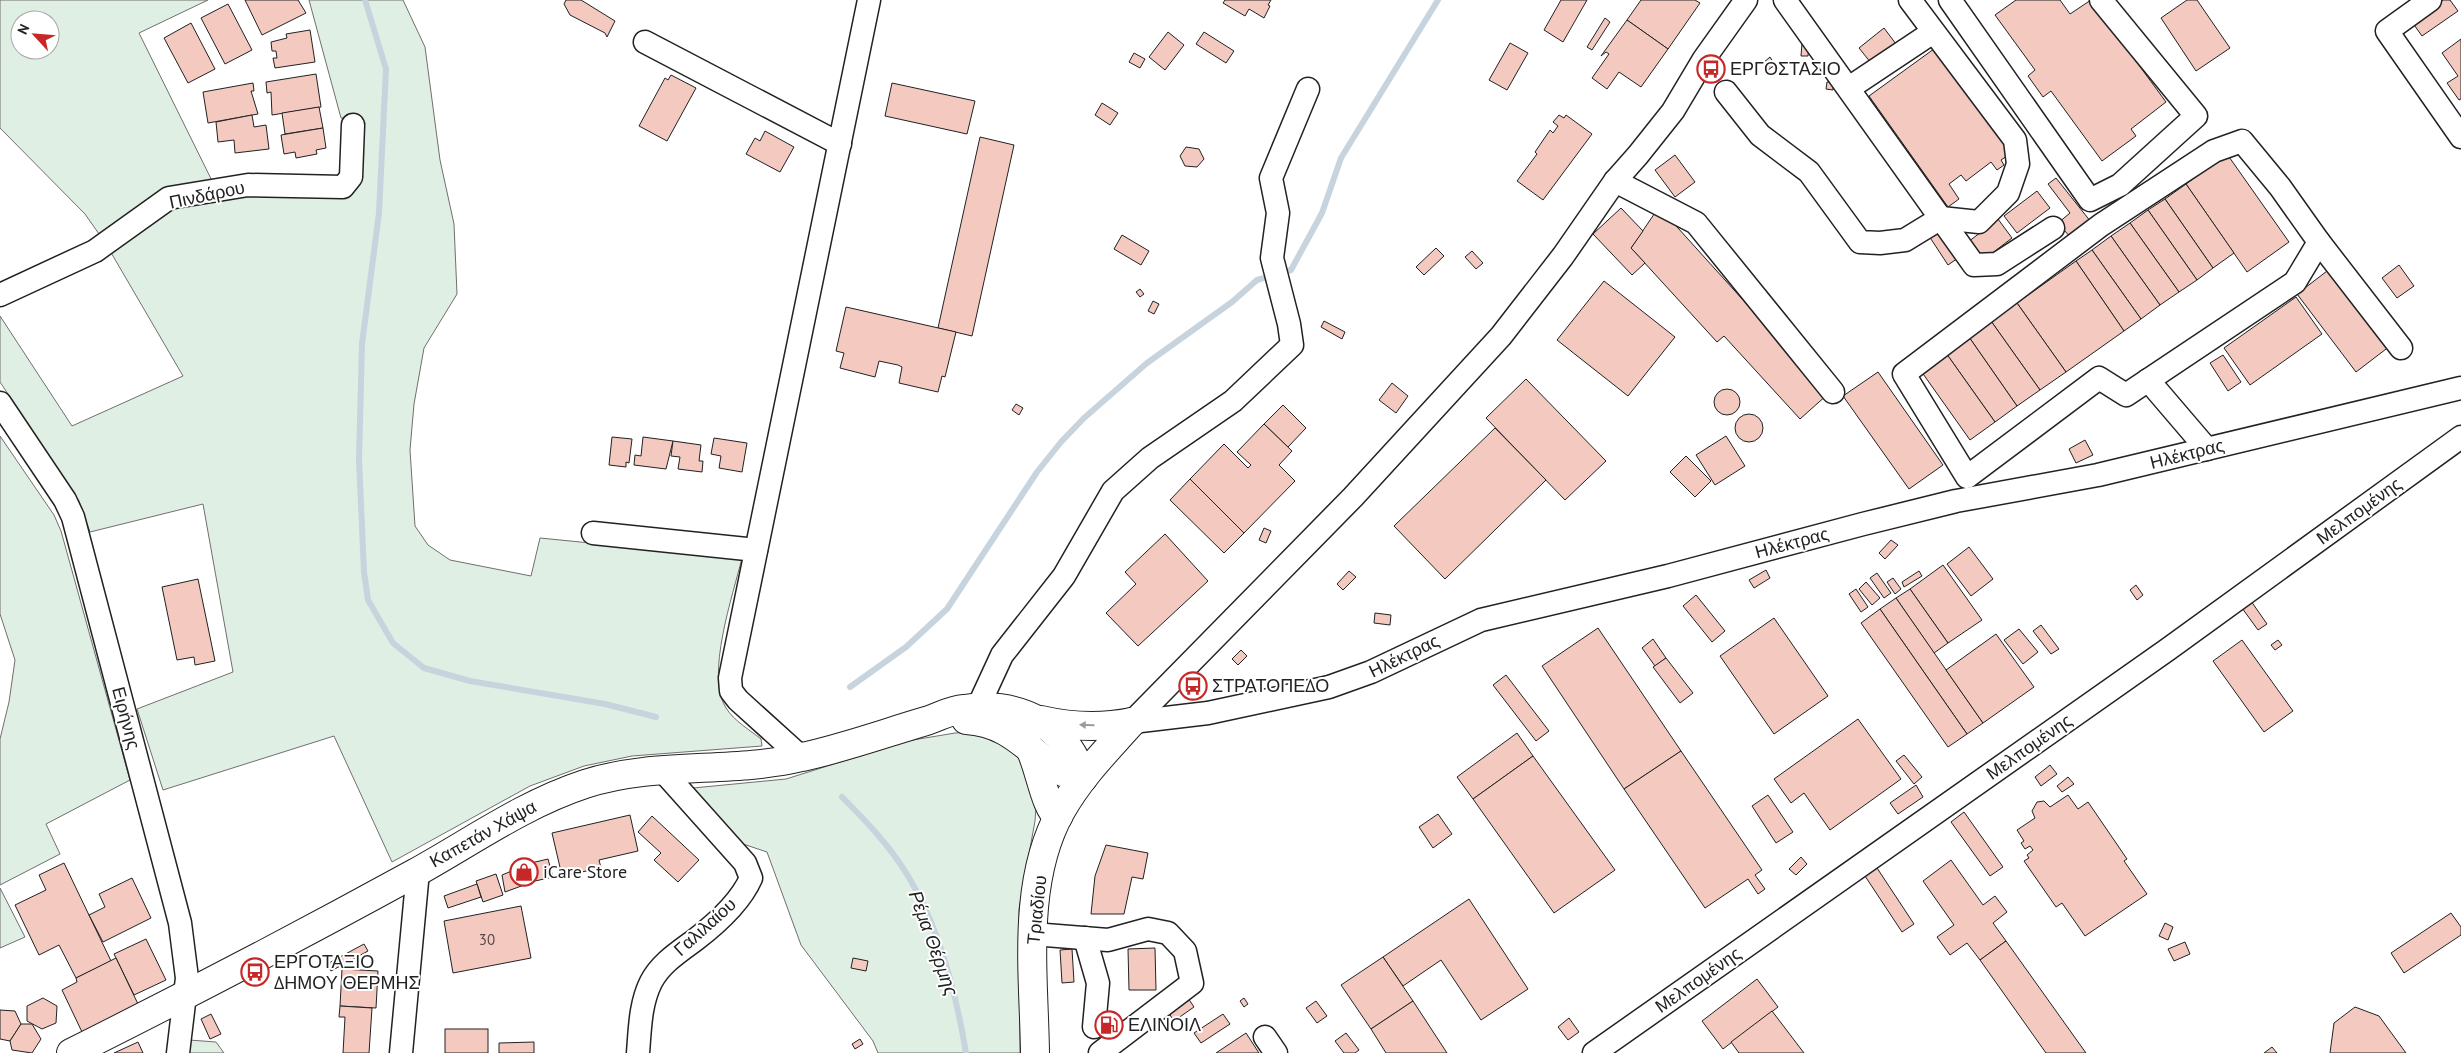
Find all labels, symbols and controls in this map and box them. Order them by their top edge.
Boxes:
north arrow [10,10,60,60]
text: N [13,21,33,37]
bus stop icon: ΕΡΓΟΣΤΑΣΙΟ [1696,54,1726,84]
place label: ΕΡΓΟΣΤΑΣΙΟ [1730,57,1841,80]
street label: Πινδάρου [167,175,247,214]
street label: Ηλέκτρας [2147,433,2227,474]
street label: Μελπομένης [2312,472,2406,549]
street label: Ηλέκτρας [1752,522,1832,563]
street label: Ηλέκτρας [1365,629,1443,682]
bus stop icon: ΣΤΡΑΤΟΠΕΔΟ [1178,671,1208,701]
place label: ΣΤΡΑΤΟΠΕΔΟ [1212,674,1329,697]
street label: Ειρήνης [107,684,146,752]
street label: Μελπομένης [1981,708,2076,785]
one-way arrow [1078,721,1094,729]
street label: Καπετάν Χάψα [425,795,540,872]
shop icon: iCare Store [509,857,539,887]
place label: iCare Store [543,860,627,883]
street label: Τριαδίου [1021,874,1052,946]
water label: Ρέμα Θέρμης [904,887,964,1000]
street label: Γαλιλαίου [669,893,741,961]
house number: 30 [479,930,495,949]
street label: Μελπομένης [1650,941,1745,1018]
place label: ΕΡΓΟΤΑΞΙΟ ΔΗΜΟΥ ΘΕΡΜΗΣ [274,950,420,994]
bus stop icon: ΕΡΓΟΤΑΞΙΟ ΔΗΜΟΥ ΘΕΡΜΗΣ [240,957,270,987]
fuel station icon: ΕΛΙΝΟΙΛ [1094,1010,1124,1040]
place label: ΕΛΙΝΟΙΛ [1128,1013,1201,1036]

